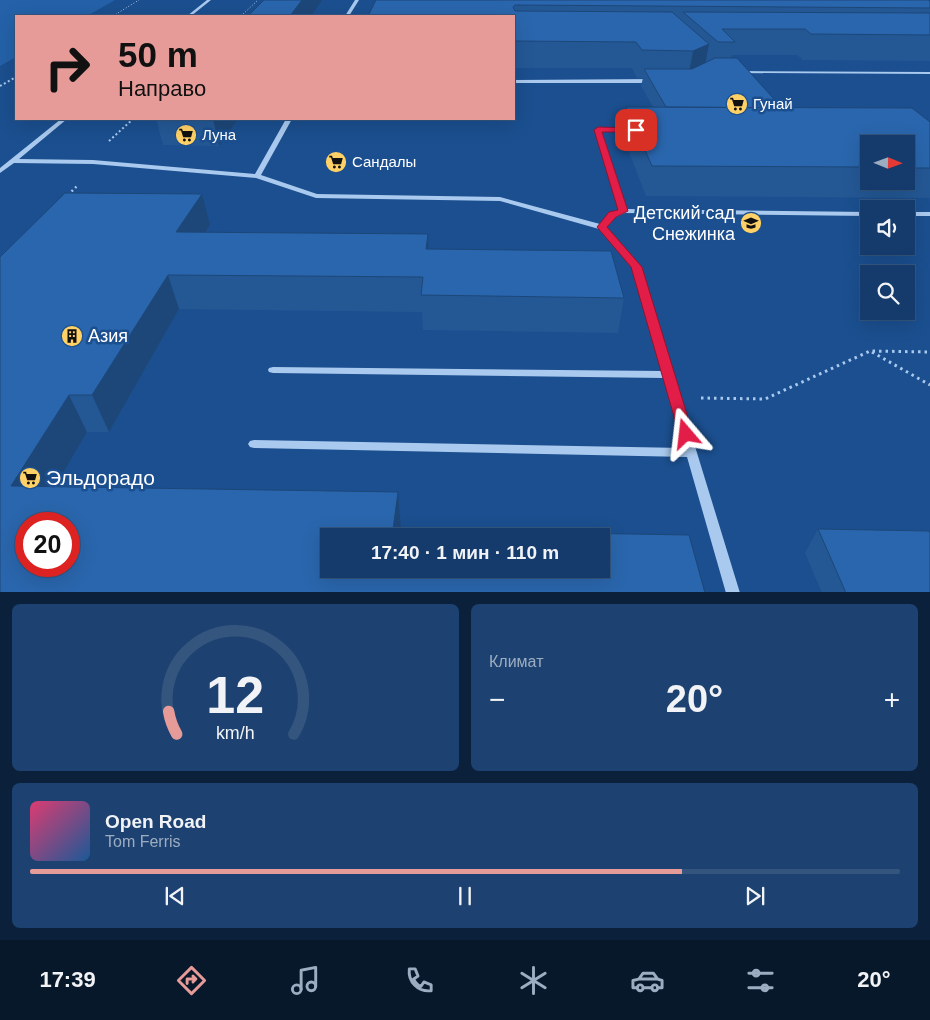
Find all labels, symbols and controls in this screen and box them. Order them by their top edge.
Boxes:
icon: right [35,35,100,100]
text: 50 m [118,35,198,74]
text: Направо [118,76,206,101]
supermarket icon: Гунай [725,92,749,116]
place label: Гунай [753,95,793,112]
pin [615,109,657,151]
icon: arrive [622,116,650,144]
supermarket icon: Луна [174,123,198,147]
place label: Луна [202,126,237,143]
north arrow [860,135,915,190]
map controls [860,135,915,320]
supermarket icon: Сандалы [324,150,348,174]
place label: Сандалы [352,153,416,170]
button: sound [860,200,915,255]
place label: Детский сад Снежинка [634,203,736,244]
school or university icon: Детский сад Снежинка [739,211,763,235]
button: search [860,265,915,320]
building icon: Азия [60,324,84,348]
place label: Азия [88,326,128,346]
position arrow [659,407,711,459]
supermarket icon: Эльдорадо [18,466,42,490]
place label: Эльдорадо [46,466,155,489]
speed limit sign: 20 [15,512,80,577]
text: 17:40 · 1 мин · 110 m [371,542,559,563]
text: Климат [489,653,543,670]
text: 12 [207,666,264,724]
text: 20° [666,678,723,720]
text: − [489,684,505,715]
text: + [884,684,900,715]
text: km/h [216,723,255,743]
text: Open Road [105,811,206,832]
text: Tom Ferris [105,833,181,850]
icon: previous [161,882,189,910]
icon: pause [451,882,479,910]
icon: next [741,882,769,910]
icon: directions [174,963,209,998]
icon: music [288,963,323,998]
icon: phone [402,963,437,998]
icon: climate [516,963,551,998]
icon: car [630,963,665,998]
icon: filters [743,963,778,998]
text: 17:39 [39,967,96,992]
text: 20° [857,967,891,992]

